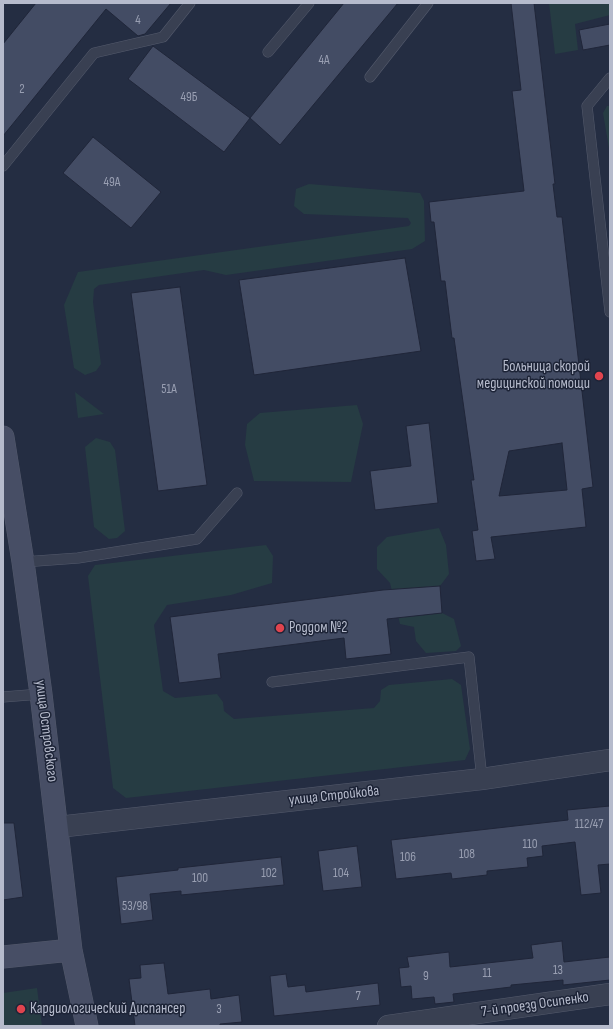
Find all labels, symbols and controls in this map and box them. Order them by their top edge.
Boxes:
house number: 4 [135,13,141,29]
house number: 4А [319,53,329,69]
house number: 2 [19,82,25,98]
house number: 49Б [181,90,197,106]
house number: 49А [104,175,120,191]
place label: Больница скорой медицинской помощи [477,358,590,393]
marker: Больница скорой медицинской помощи [593,370,605,382]
house number: 51А [161,382,177,398]
place label: Роддом №2 [289,619,347,637]
marker: Роддом №2 [274,622,286,634]
street label: улица Островского [31,679,61,783]
street label: улица Стройкова [288,782,380,810]
house number: 112/47 [575,817,603,833]
house number: 110 [523,837,537,853]
house number: 108 [459,847,475,863]
house number: 106 [400,850,416,866]
house number: 102 [261,866,277,882]
house number: 104 [333,866,349,882]
house number: 100 [192,871,208,887]
house number: 53/98 [122,899,148,915]
house number: 13 [553,963,563,979]
house number: 11 [482,966,492,982]
house number: 9 [423,969,429,985]
house number: 7 [355,989,361,1005]
street label: 7-й проезд Осипенко [480,989,590,1021]
place label: Кардиологический Диспансер [30,1000,185,1018]
house number: 3 [216,1002,222,1018]
marker: Кардиологический Диспансер [15,1003,27,1015]

